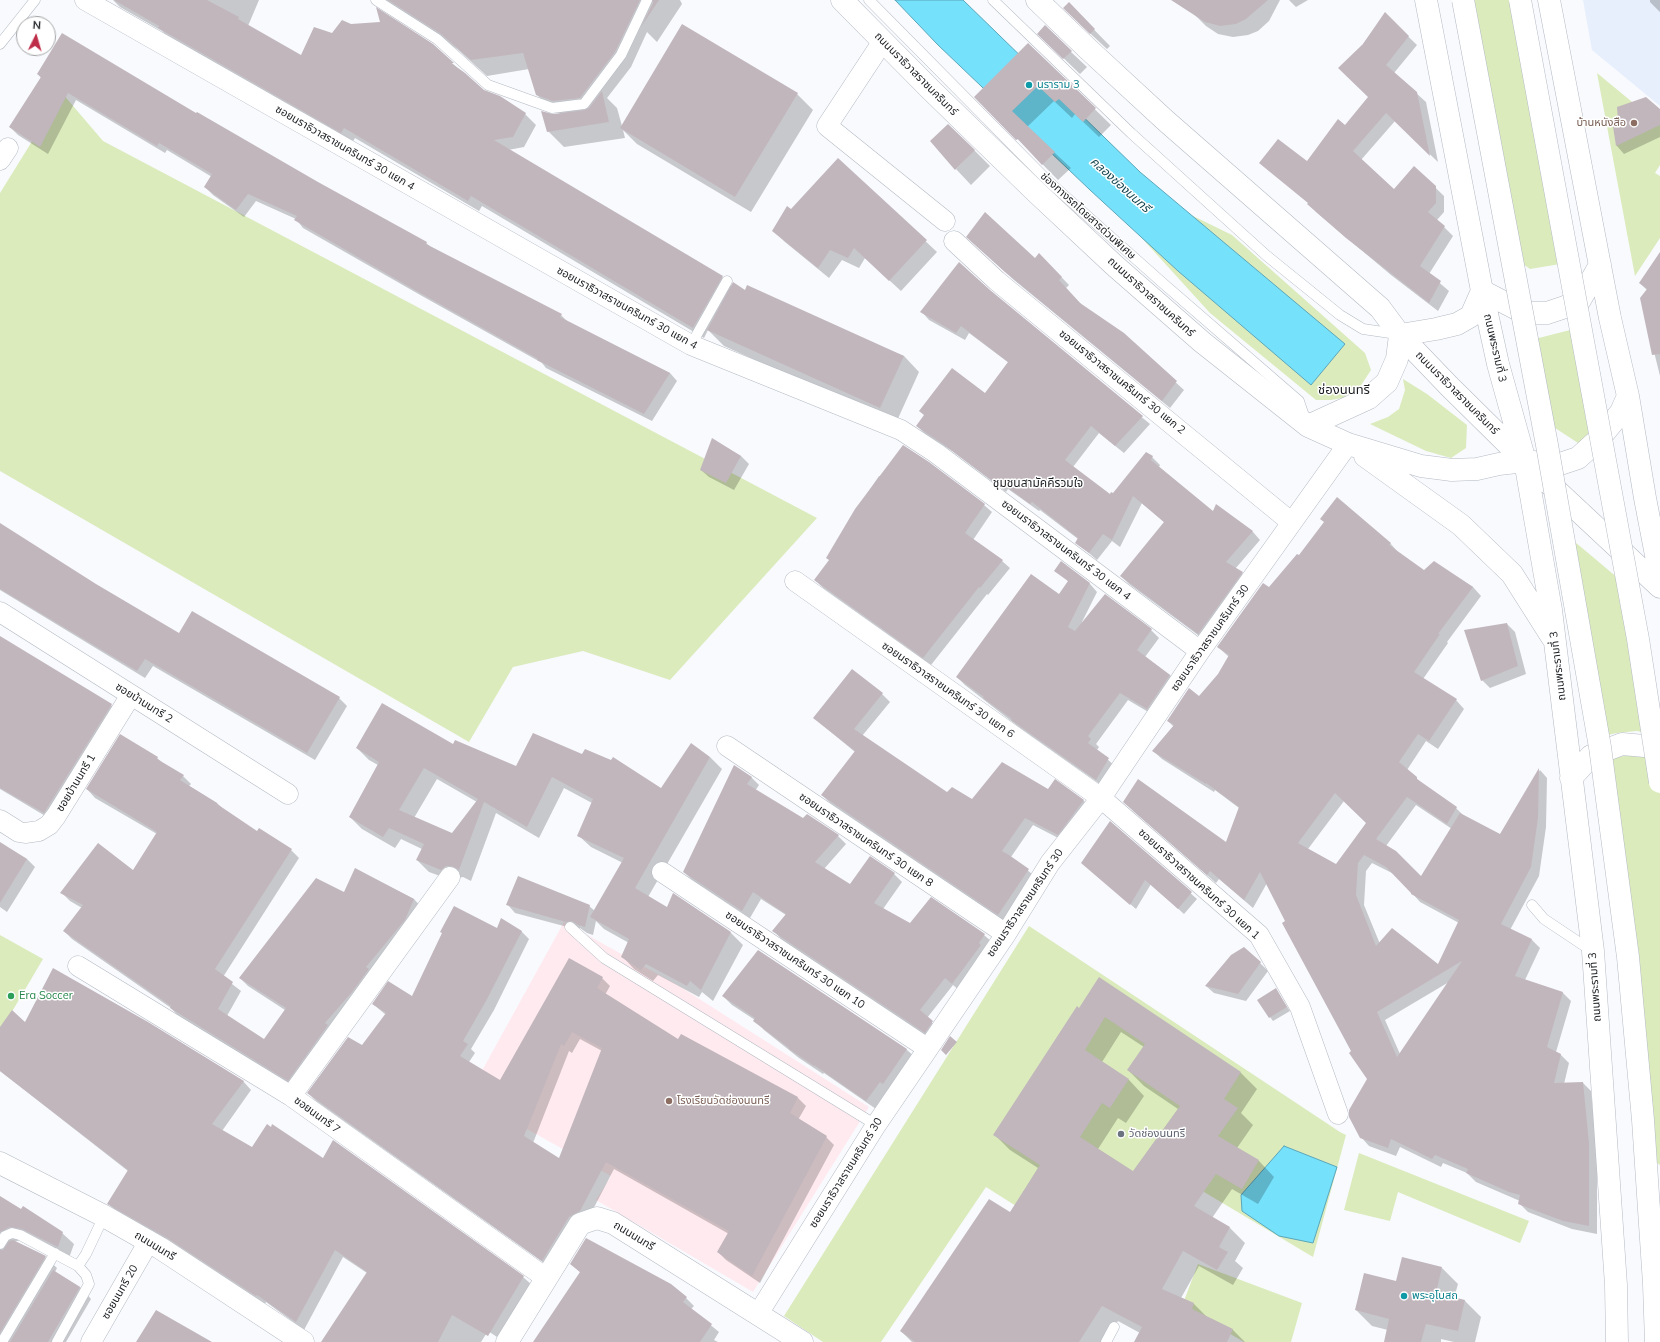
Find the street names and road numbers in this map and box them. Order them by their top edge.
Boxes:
street label: ถนนนราธิวาสราชนครินทร์ [872,30,960,118]
street label: ซอยนราธิวาสราชนครินทร์ 30 แยก 4 [273,103,417,193]
street label: ช่องทางรถโดยสารด่วนพิเศษ [1038,170,1138,262]
street label: ถนนนราธิวาสราชนครินทร์ [1105,254,1197,340]
street label: ซอยนราธิวาสราชนครินทร์ 30 แยก 4 [554,264,700,352]
street label: ถนนพระรามที่ 3 [1481,313,1509,383]
street label: ซอยนราธิวาสราชนครินทร์ 30 แยก 2 [1056,327,1188,437]
street label: ถนนนราธิวาสราชนครินทร์ [1413,349,1501,437]
street label: ซอยนราธิวาสราชนครินทร์ 30 แยก 4 [999,497,1133,603]
street label: ซอยนราธิวาสราชนครินทร์ 30 [1168,582,1252,694]
street label: ถนนพระรามที่ 3 [1547,631,1569,701]
street label: ซอยนราธิวาสราชนครินทร์ 30 แยก 6 [879,639,1017,741]
street label: ซอยบ้านนทรี 2 [113,680,175,726]
street label: ซอยบ้านนทรี 1 [54,752,98,814]
street label: ซอยนราธิวาสราชนครินทร์ 30 แยก 8 [797,790,935,890]
street label: ซอยนราธิวาสราชนครินทร์ 30 แยก 1 [1136,826,1262,942]
street label: ซอยนราธิวาสราชนครินทร์ 30 [984,847,1066,959]
street label: ซอยนราธิวาสราชนครินทร์ 30 แยก 10 [723,908,867,1012]
street label: ถนนพระรามที่ 3 [1586,952,1604,1022]
street label: ซอยนนทรี 7 [291,1094,343,1136]
street label: ซอยนราธิวาสราชนครินทร์ 30 [807,1116,885,1230]
street label: ถนนนนทรี [611,1219,657,1253]
street label: ถนนนนทรี [132,1229,178,1263]
street label: ซอยนนทรี 20 [99,1262,141,1322]

